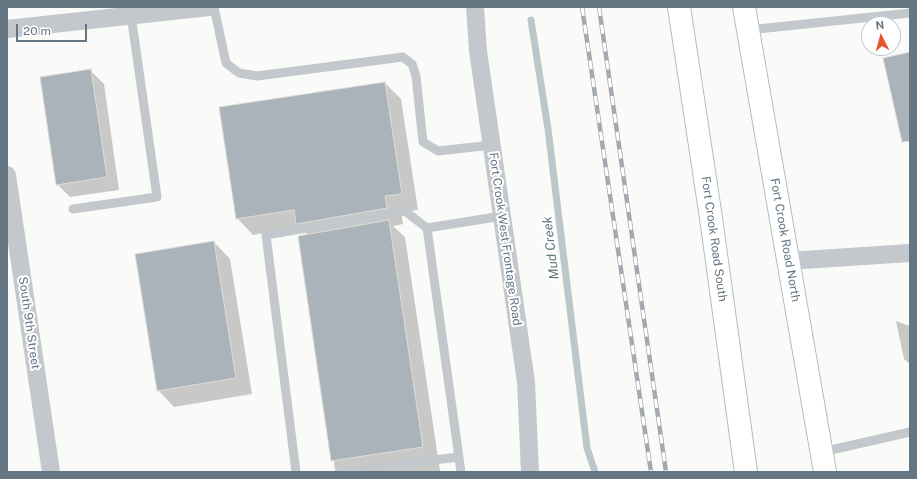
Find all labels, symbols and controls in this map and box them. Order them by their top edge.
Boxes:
scale bar [18,16,89,42]
north arrow [861,16,901,56]
text: N [875,19,885,31]
text: 20 m [23,24,51,38]
street label: Fort Crook West Frontage Road [486,151,524,327]
street label: Fort Crook Road South [698,175,730,303]
street label: Fort Crook Road North [767,177,803,303]
water label: Mud Creek [539,215,563,281]
street label: South 9th Street [15,276,43,370]

